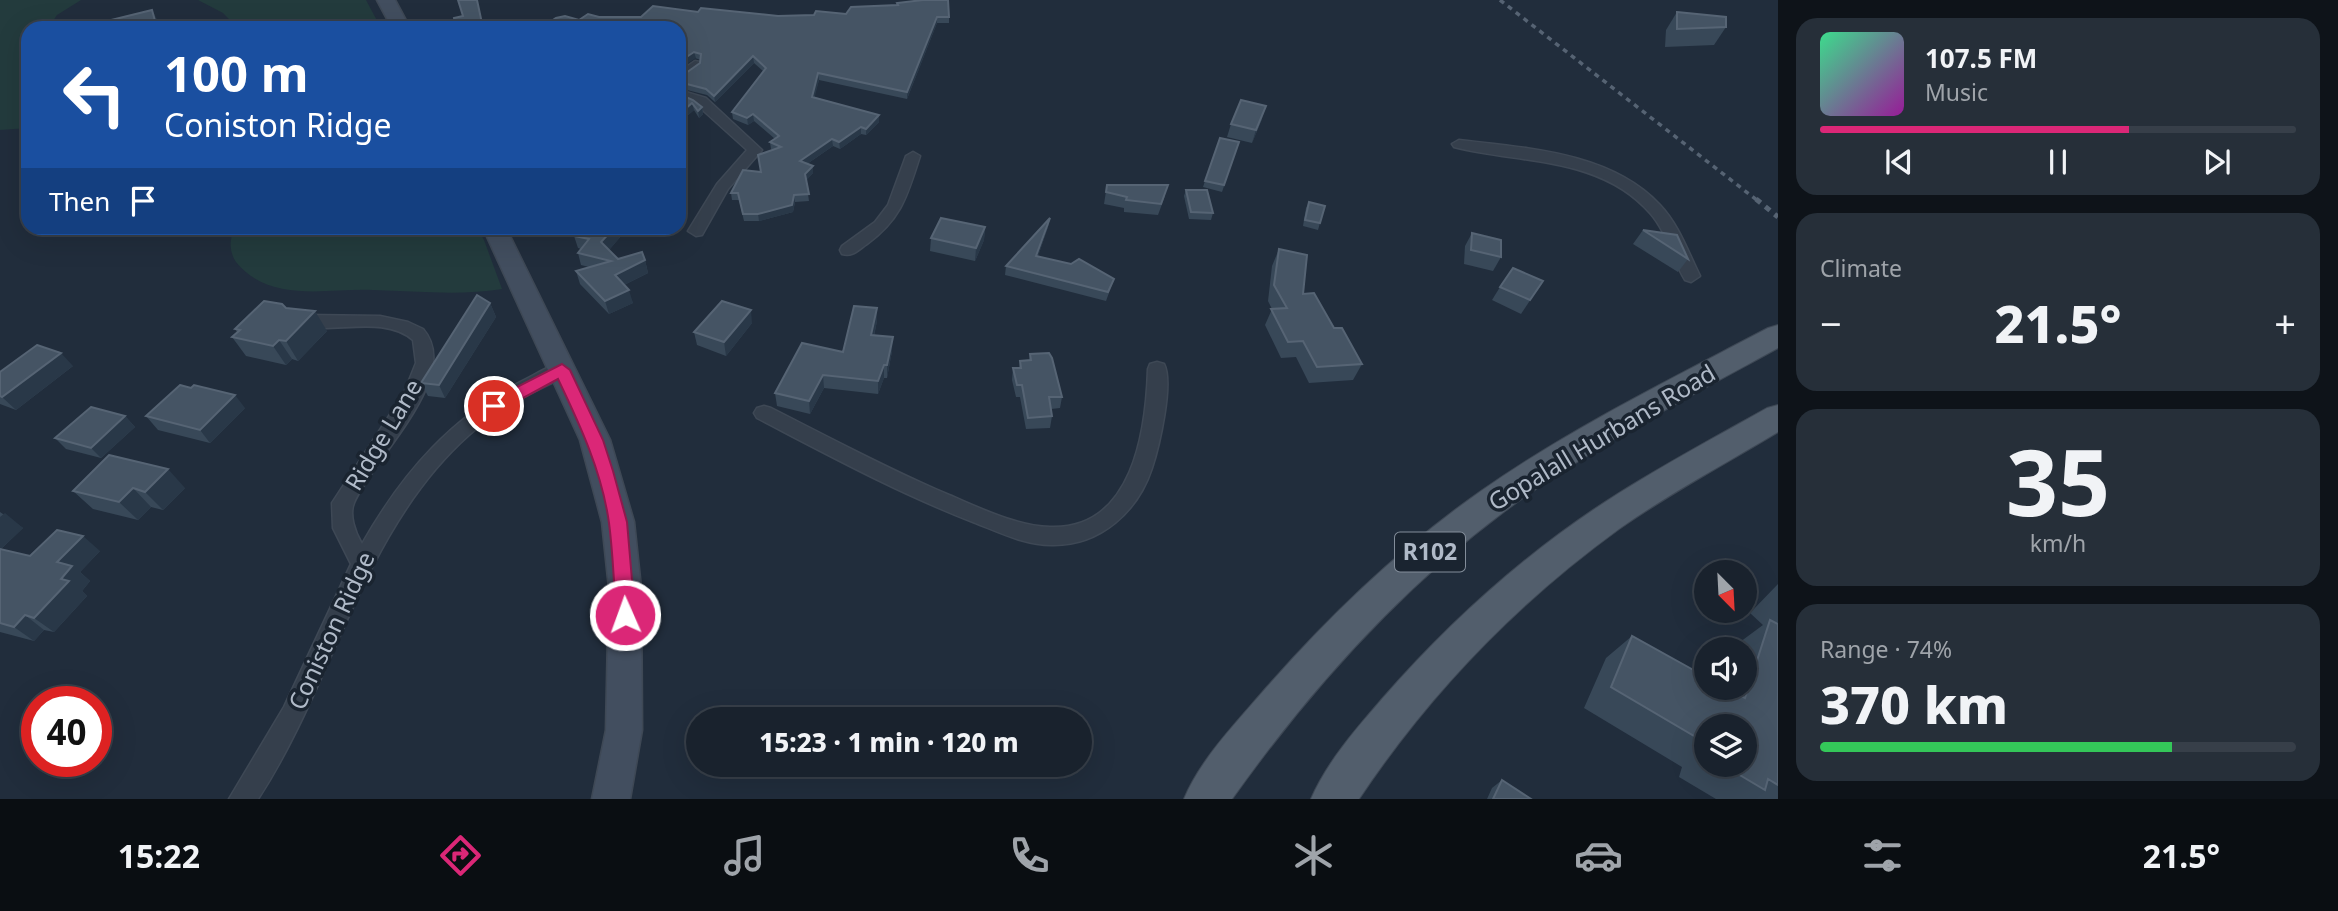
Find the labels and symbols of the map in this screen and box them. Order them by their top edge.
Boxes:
street label: Gopalall Hurbans Road [1482,356,1721,518]
street label: Ridge Lane [336,372,429,496]
pin [464,376,524,436]
road number: R102 [1395,532,1465,572]
street label: Coniston Ridge [280,546,382,715]
north arrow [1694,560,1757,623]
position arrow [588,578,662,652]
speed limit sign: 40 [21,686,112,777]

